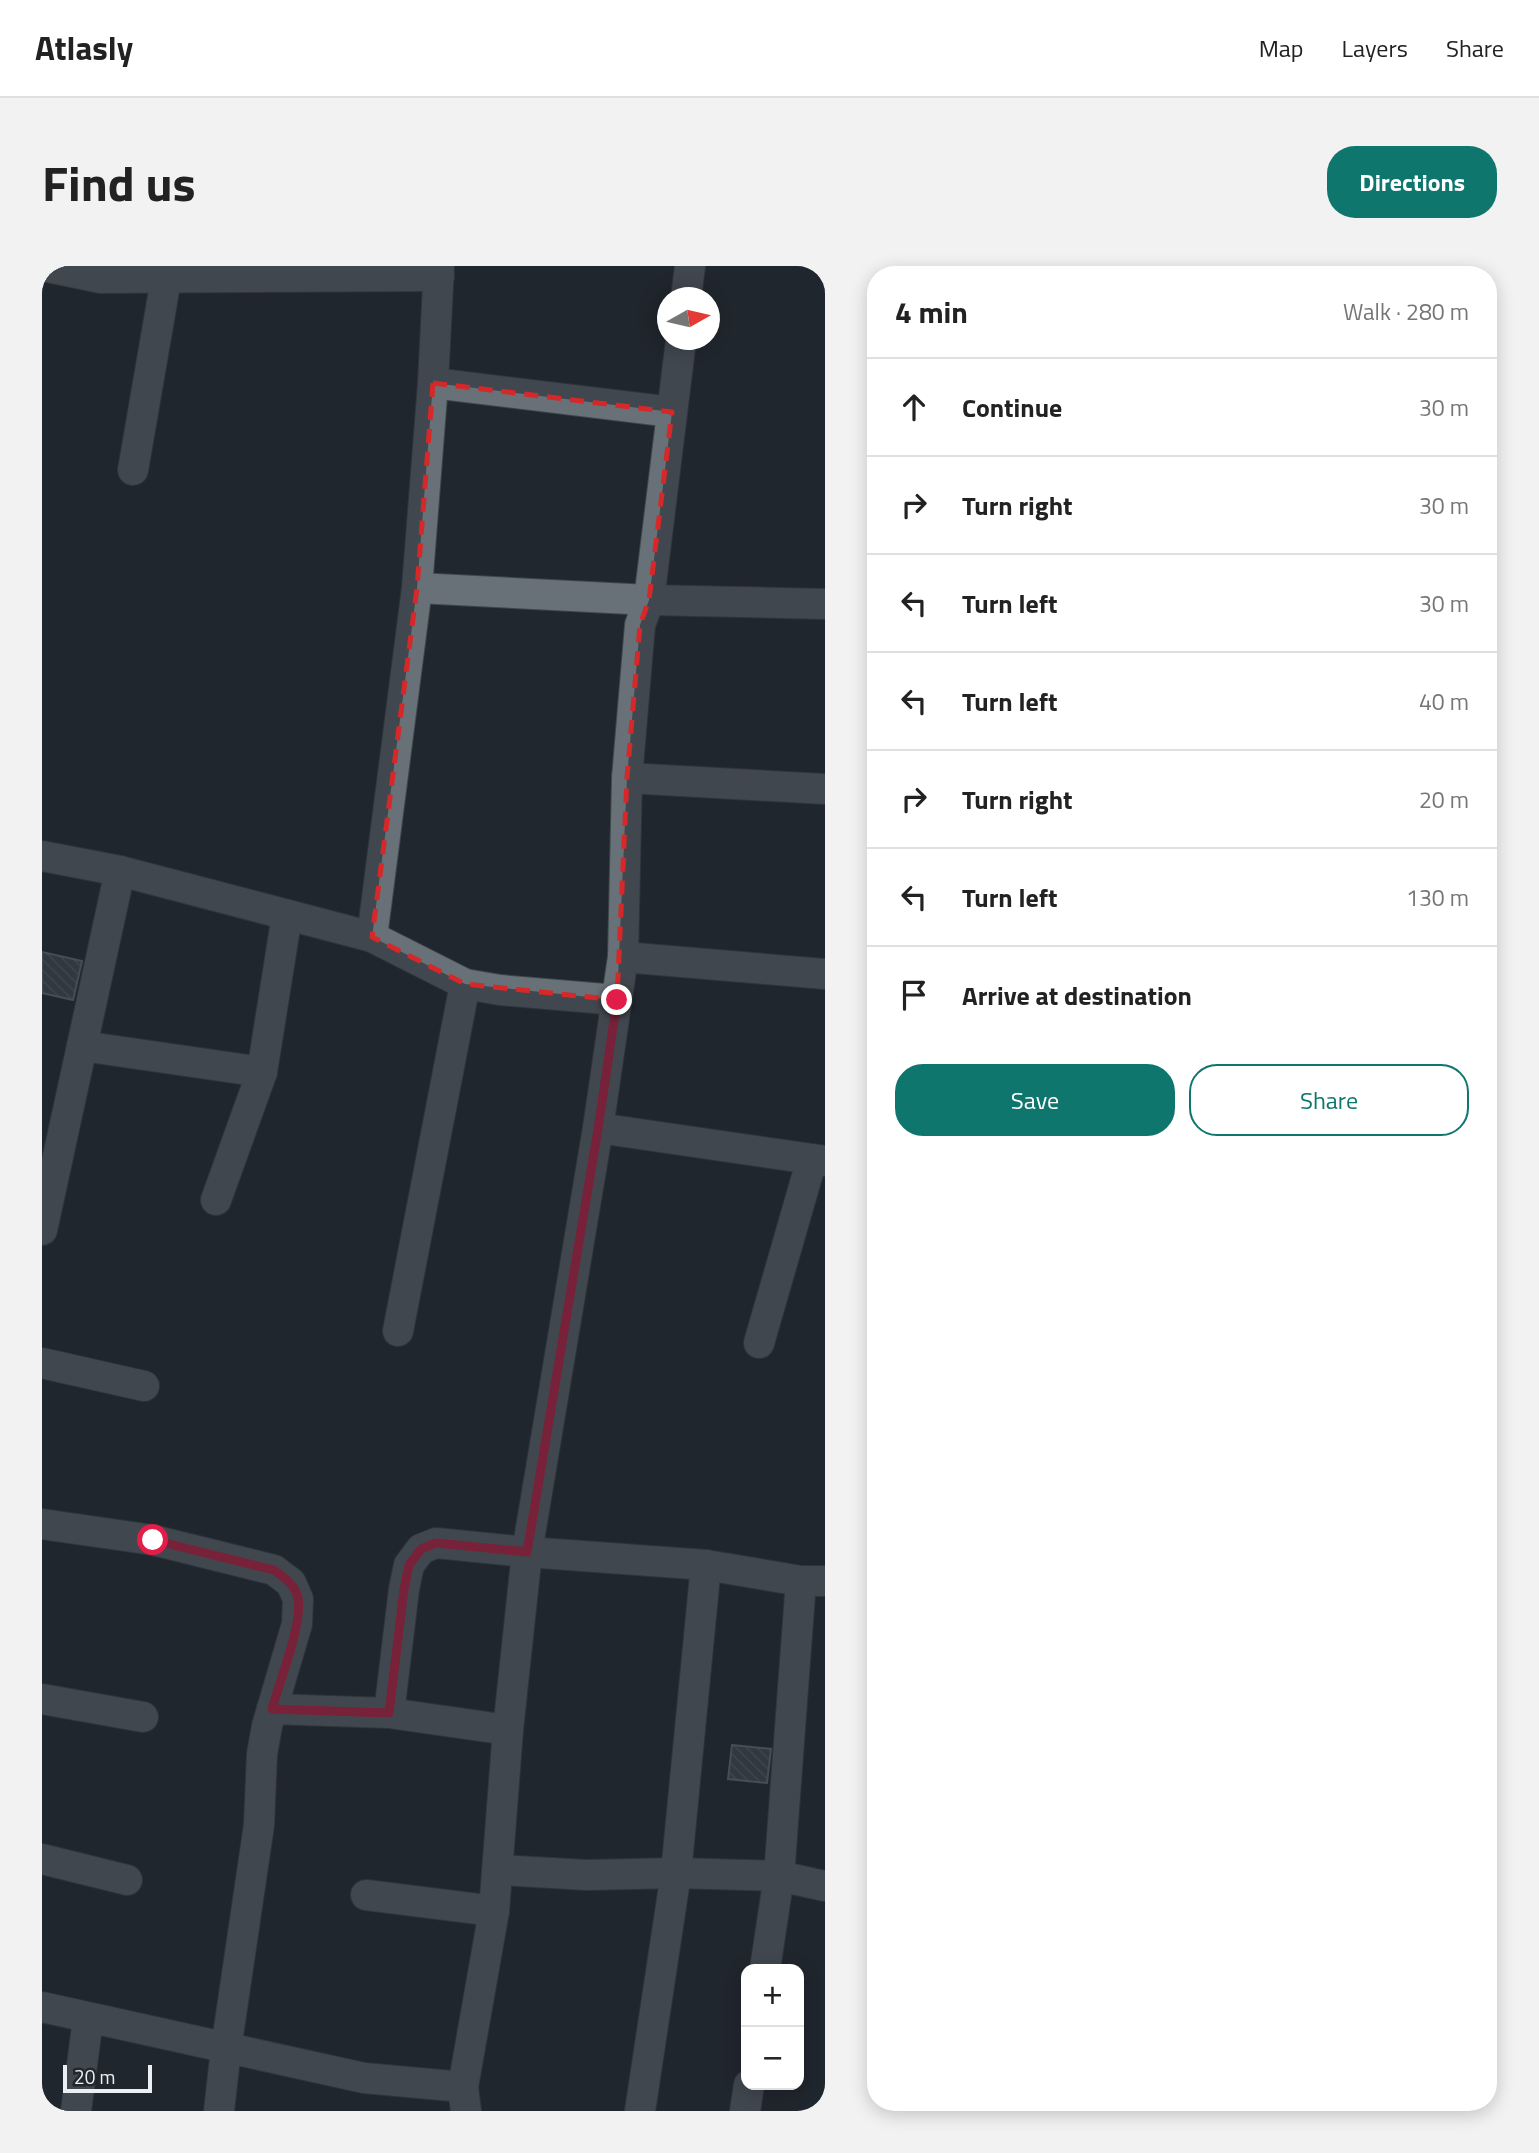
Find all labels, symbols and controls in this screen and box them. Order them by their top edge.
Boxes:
text: Atlasly [35,23,133,73]
text: Map [1259,30,1304,66]
text: Layers [1342,30,1408,66]
text: Share [1446,30,1504,66]
text: Find us [42,145,196,220]
button: Directions [1327,146,1497,218]
north arrow [657,287,720,350]
text: 4 min [895,289,968,335]
text: Walk · 280 m [1343,294,1469,329]
icon: ahead [895,388,933,426]
text: Continue [962,388,1062,427]
text: 30 m [1419,390,1469,425]
icon: right [895,486,933,524]
text: Turn right [962,486,1073,525]
text: 30 m [1419,488,1469,523]
icon: left [895,584,933,622]
text: Turn left [962,584,1057,623]
text: 30 m [1419,586,1469,621]
icon: left [895,682,933,720]
text: Turn left [962,682,1057,721]
text: 40 m [1419,684,1469,719]
icon: right [895,780,933,818]
text: Turn right [962,780,1073,819]
text: 20 m [1419,782,1469,817]
icon: left [895,878,933,916]
text: Turn left [962,878,1057,917]
text: 130 m [1406,880,1469,915]
icon: arrive [895,976,933,1014]
text: Arrive at destination [962,976,1192,1015]
route end [601,984,632,1015]
button: Save [895,1064,1175,1136]
button: Share [1189,1064,1469,1136]
route start [137,1524,168,1555]
map controls [741,1964,804,2090]
button: + [741,1964,804,2027]
button: − [741,2027,804,2090]
scale bar [63,2062,152,2094]
text: 20 m [74,2062,115,2091]

